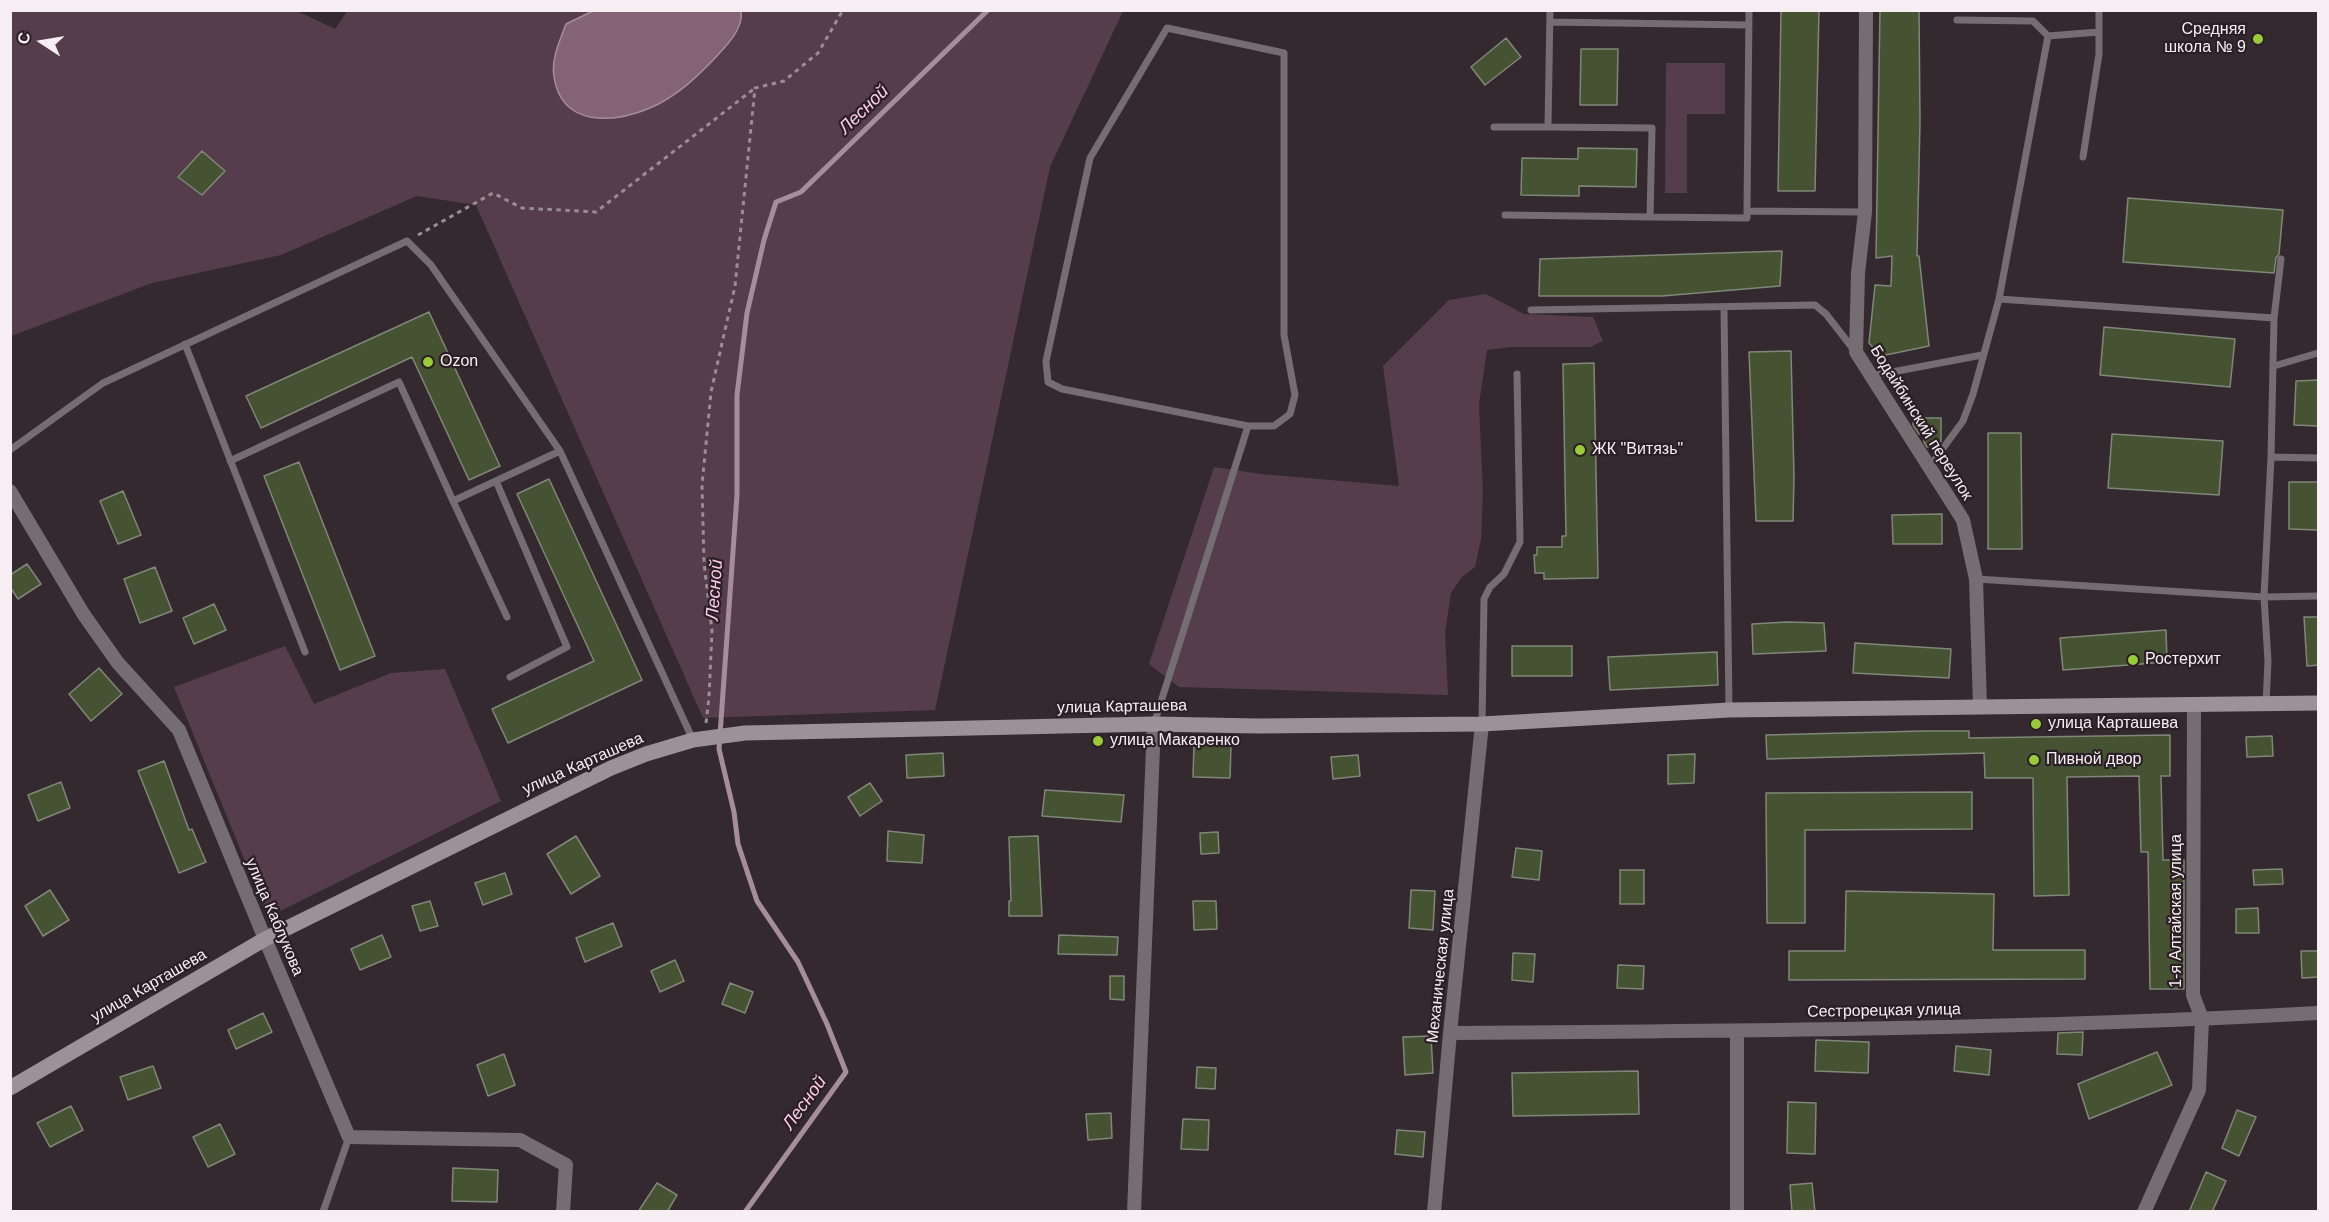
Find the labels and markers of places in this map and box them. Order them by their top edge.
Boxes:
place label: Средняя школа № 9 [2164,20,2246,58]
marker: Средняя школа № 9 [2251,32,2265,46]
place label: Ozon [440,352,478,372]
marker: Ozon [421,355,435,369]
place label: ЖК "Витязь" [1592,440,1683,460]
marker: ЖК "Витязь" [1573,443,1587,457]
place label: Ростерхит [2145,650,2221,670]
marker: Ростерхит [2126,653,2140,667]
place label: улица Карташева [2048,714,2178,734]
marker: улица Карташева [2029,717,2043,731]
place label: улица Макаренко [1110,731,1240,751]
marker: улица Макаренко [1091,734,1105,748]
place label: Пивной двор [2046,750,2142,770]
marker: Пивной двор [2027,753,2041,767]

